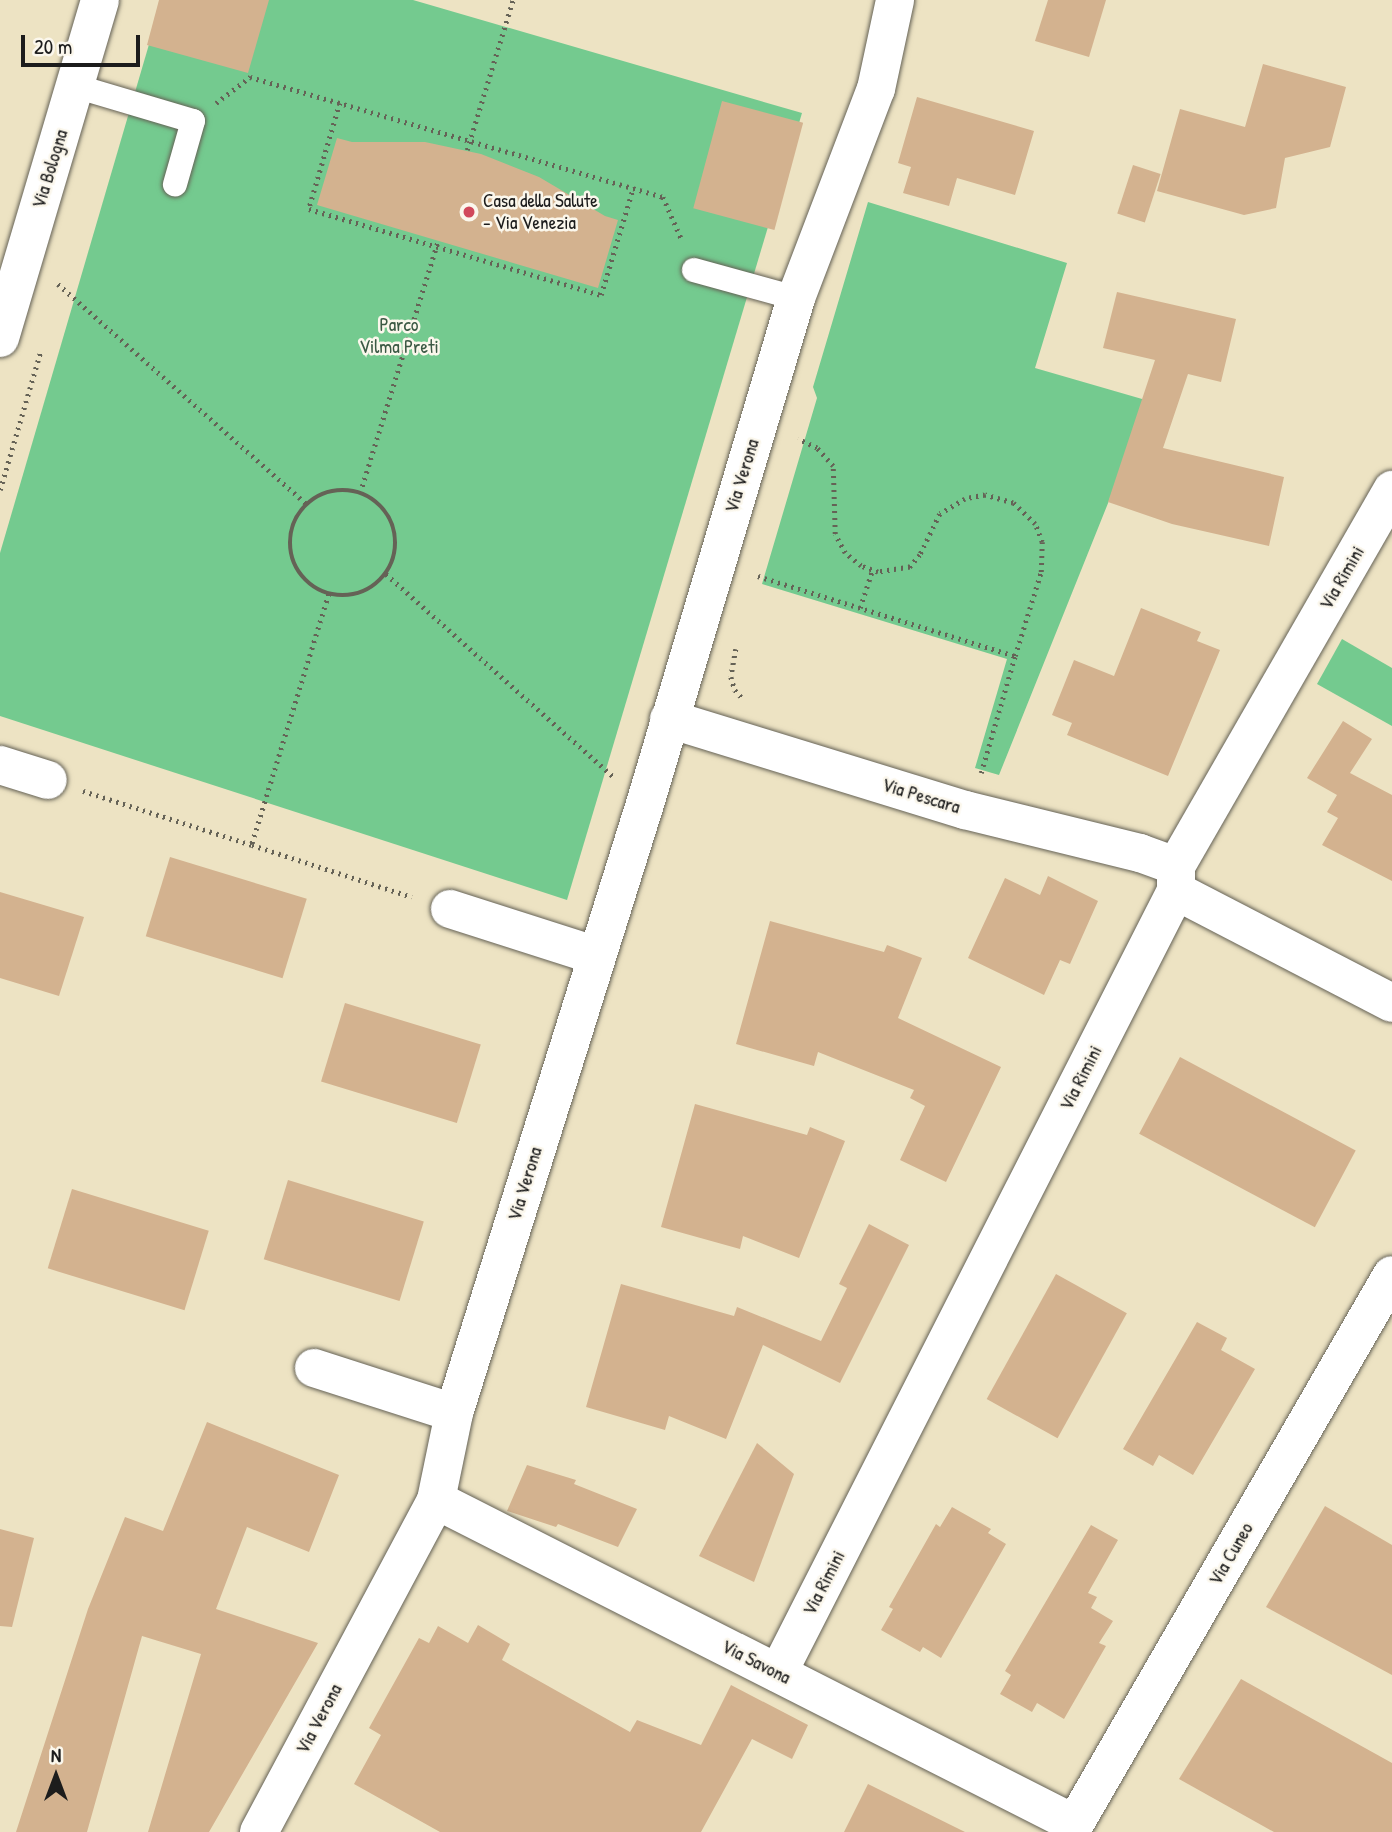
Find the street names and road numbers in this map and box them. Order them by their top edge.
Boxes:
street label: Via Bologna [27,127,73,211]
street label: Via Verona [720,436,764,516]
street label: Via Rimini [1315,542,1369,614]
street label: Via Pescara [879,773,963,819]
street label: Via Rimini [1055,1042,1107,1114]
street label: Via Verona [503,1144,547,1224]
street label: Via Cuneo [1204,1519,1258,1589]
street label: Via Rimini [798,1547,850,1619]
street label: Via Savona [718,1635,794,1689]
street label: Via Verona [291,1680,347,1758]

